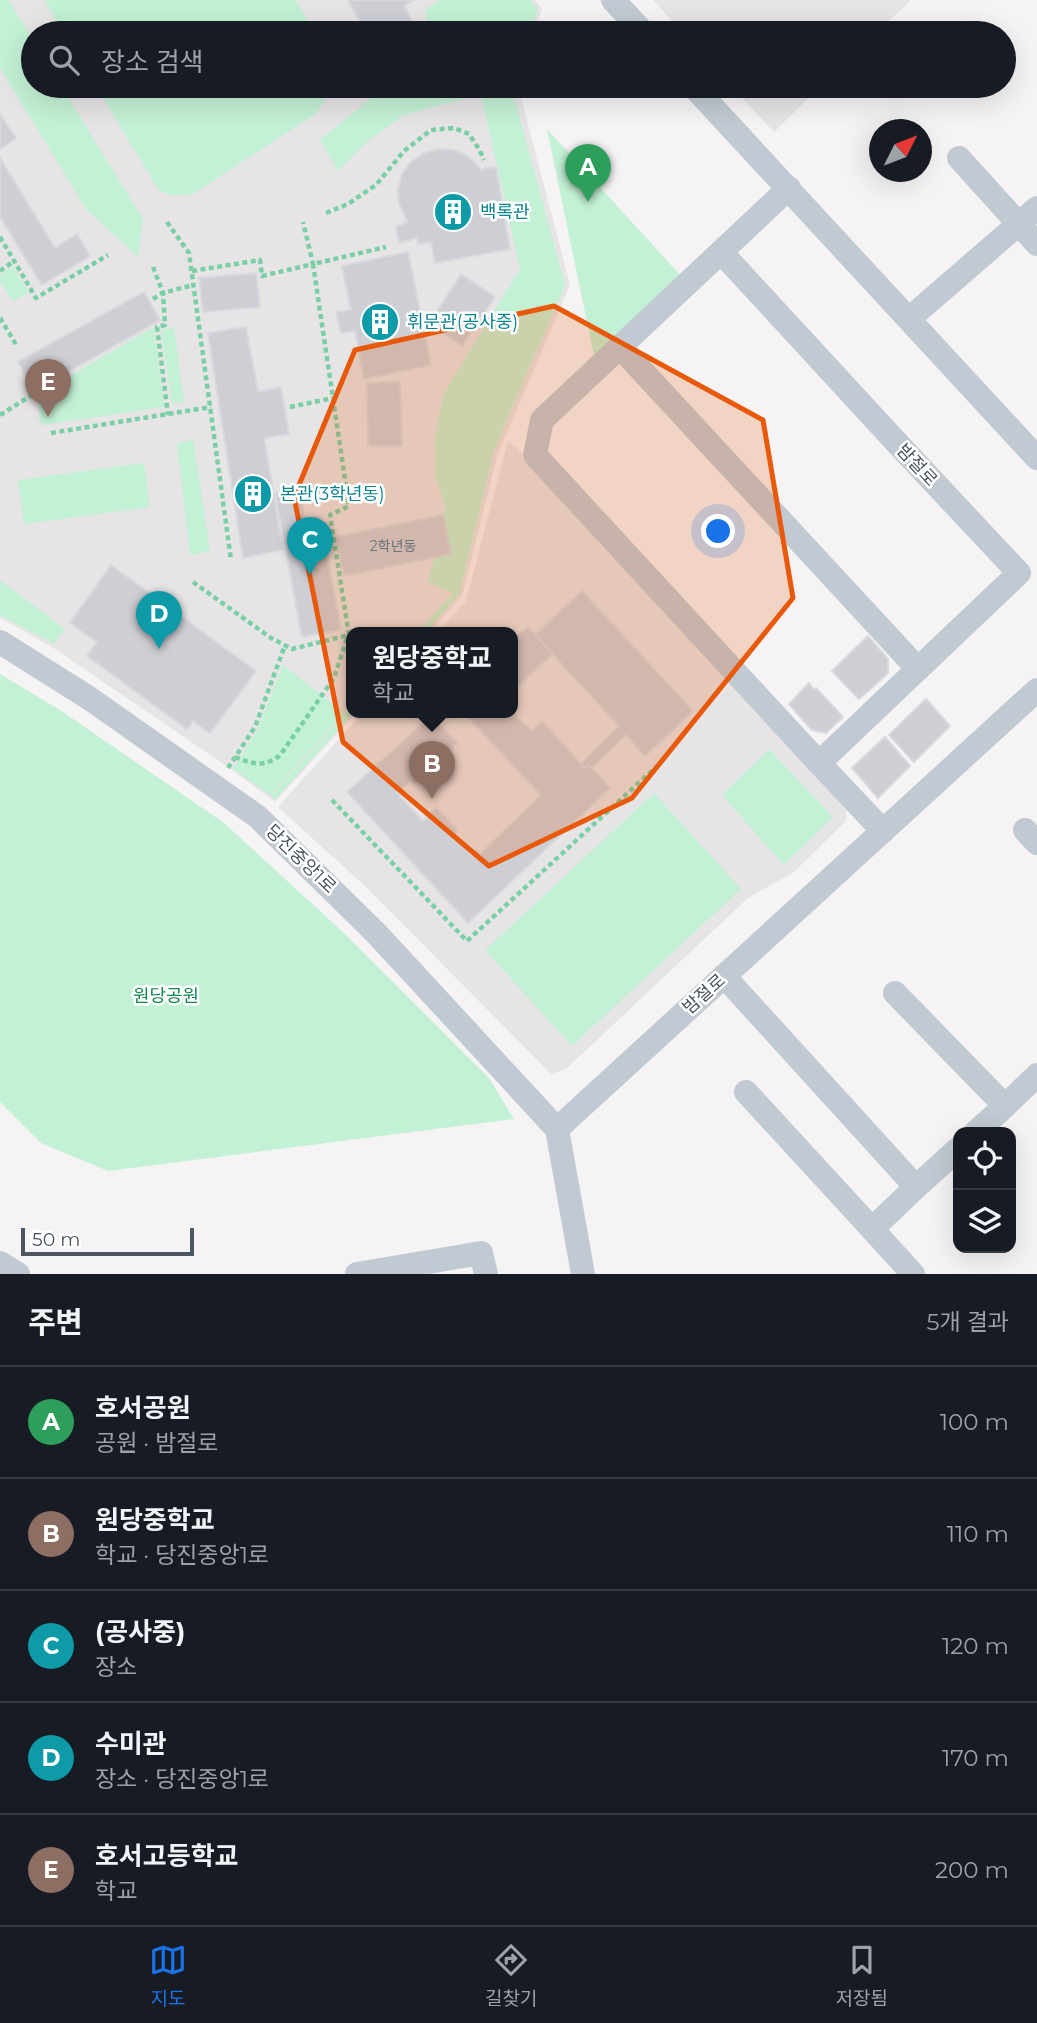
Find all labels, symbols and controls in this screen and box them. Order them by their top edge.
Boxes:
search box [21,21,1016,98]
icon: search [45,41,83,79]
text: 장소 검색 [101,46,204,78]
north arrow [869,119,932,182]
pin: A [565,144,611,202]
building icon: 백록관 [432,191,474,233]
place label: 백록관 [480,201,530,223]
building icon: 휘문관(공사중) [359,301,401,343]
place label: 휘문관(공사중) [407,311,518,333]
pin: E [25,359,71,417]
street label: 밤절로 [892,439,942,491]
building icon: 본관(3학년동) [232,473,274,515]
place label: 본관(3학년동) [280,483,385,505]
your location [701,514,735,548]
pin: C [287,517,333,575]
house number: 2학년동 [370,537,416,555]
pin: D [136,591,182,649]
popup [346,627,518,718]
text: 원당중학교 [372,642,492,674]
text: 학교 [372,679,415,707]
pin: B [409,741,455,799]
street label: 당진중앙1로 [261,820,341,898]
street label: 밤절로 [678,969,730,1019]
park label: 원당공원 [133,985,199,1007]
map controls [953,1127,1016,1253]
button: locate [953,1127,1016,1190]
button: layers [953,1190,1016,1253]
scale bar [21,1225,194,1257]
text: 50 m [32,1228,80,1251]
text: 주변 [28,1304,83,1341]
text: 5개 결과 [926,1308,1009,1336]
text: 호서공원 [95,1392,191,1424]
text: A [42,1408,60,1436]
text: 100 m [940,1408,1009,1436]
text: 공원 · 밤절로 [95,1429,219,1457]
text: 원당중학교 [95,1504,215,1536]
text: B [42,1520,60,1548]
text: 110 m [947,1520,1009,1548]
text: 학교 · 당진중앙1로 [95,1541,269,1569]
text: (공사중) [95,1616,185,1648]
text: C [43,1632,59,1660]
text: 120 m [942,1632,1009,1660]
text: 장소 [95,1653,137,1681]
text: 수미관 [95,1728,167,1760]
text: D [42,1744,61,1772]
text: 170 m [942,1744,1009,1772]
text: 장소 · 당진중앙1로 [95,1765,269,1793]
text: 호서고등학교 [95,1840,239,1872]
text: E [43,1856,59,1884]
text: 200 m [935,1856,1009,1884]
text: 학교 [95,1877,137,1905]
tab: 지도 [149,1941,187,2010]
tab: 길찾기 [485,1941,538,2010]
tab: 저장됨 [836,1941,888,2010]

